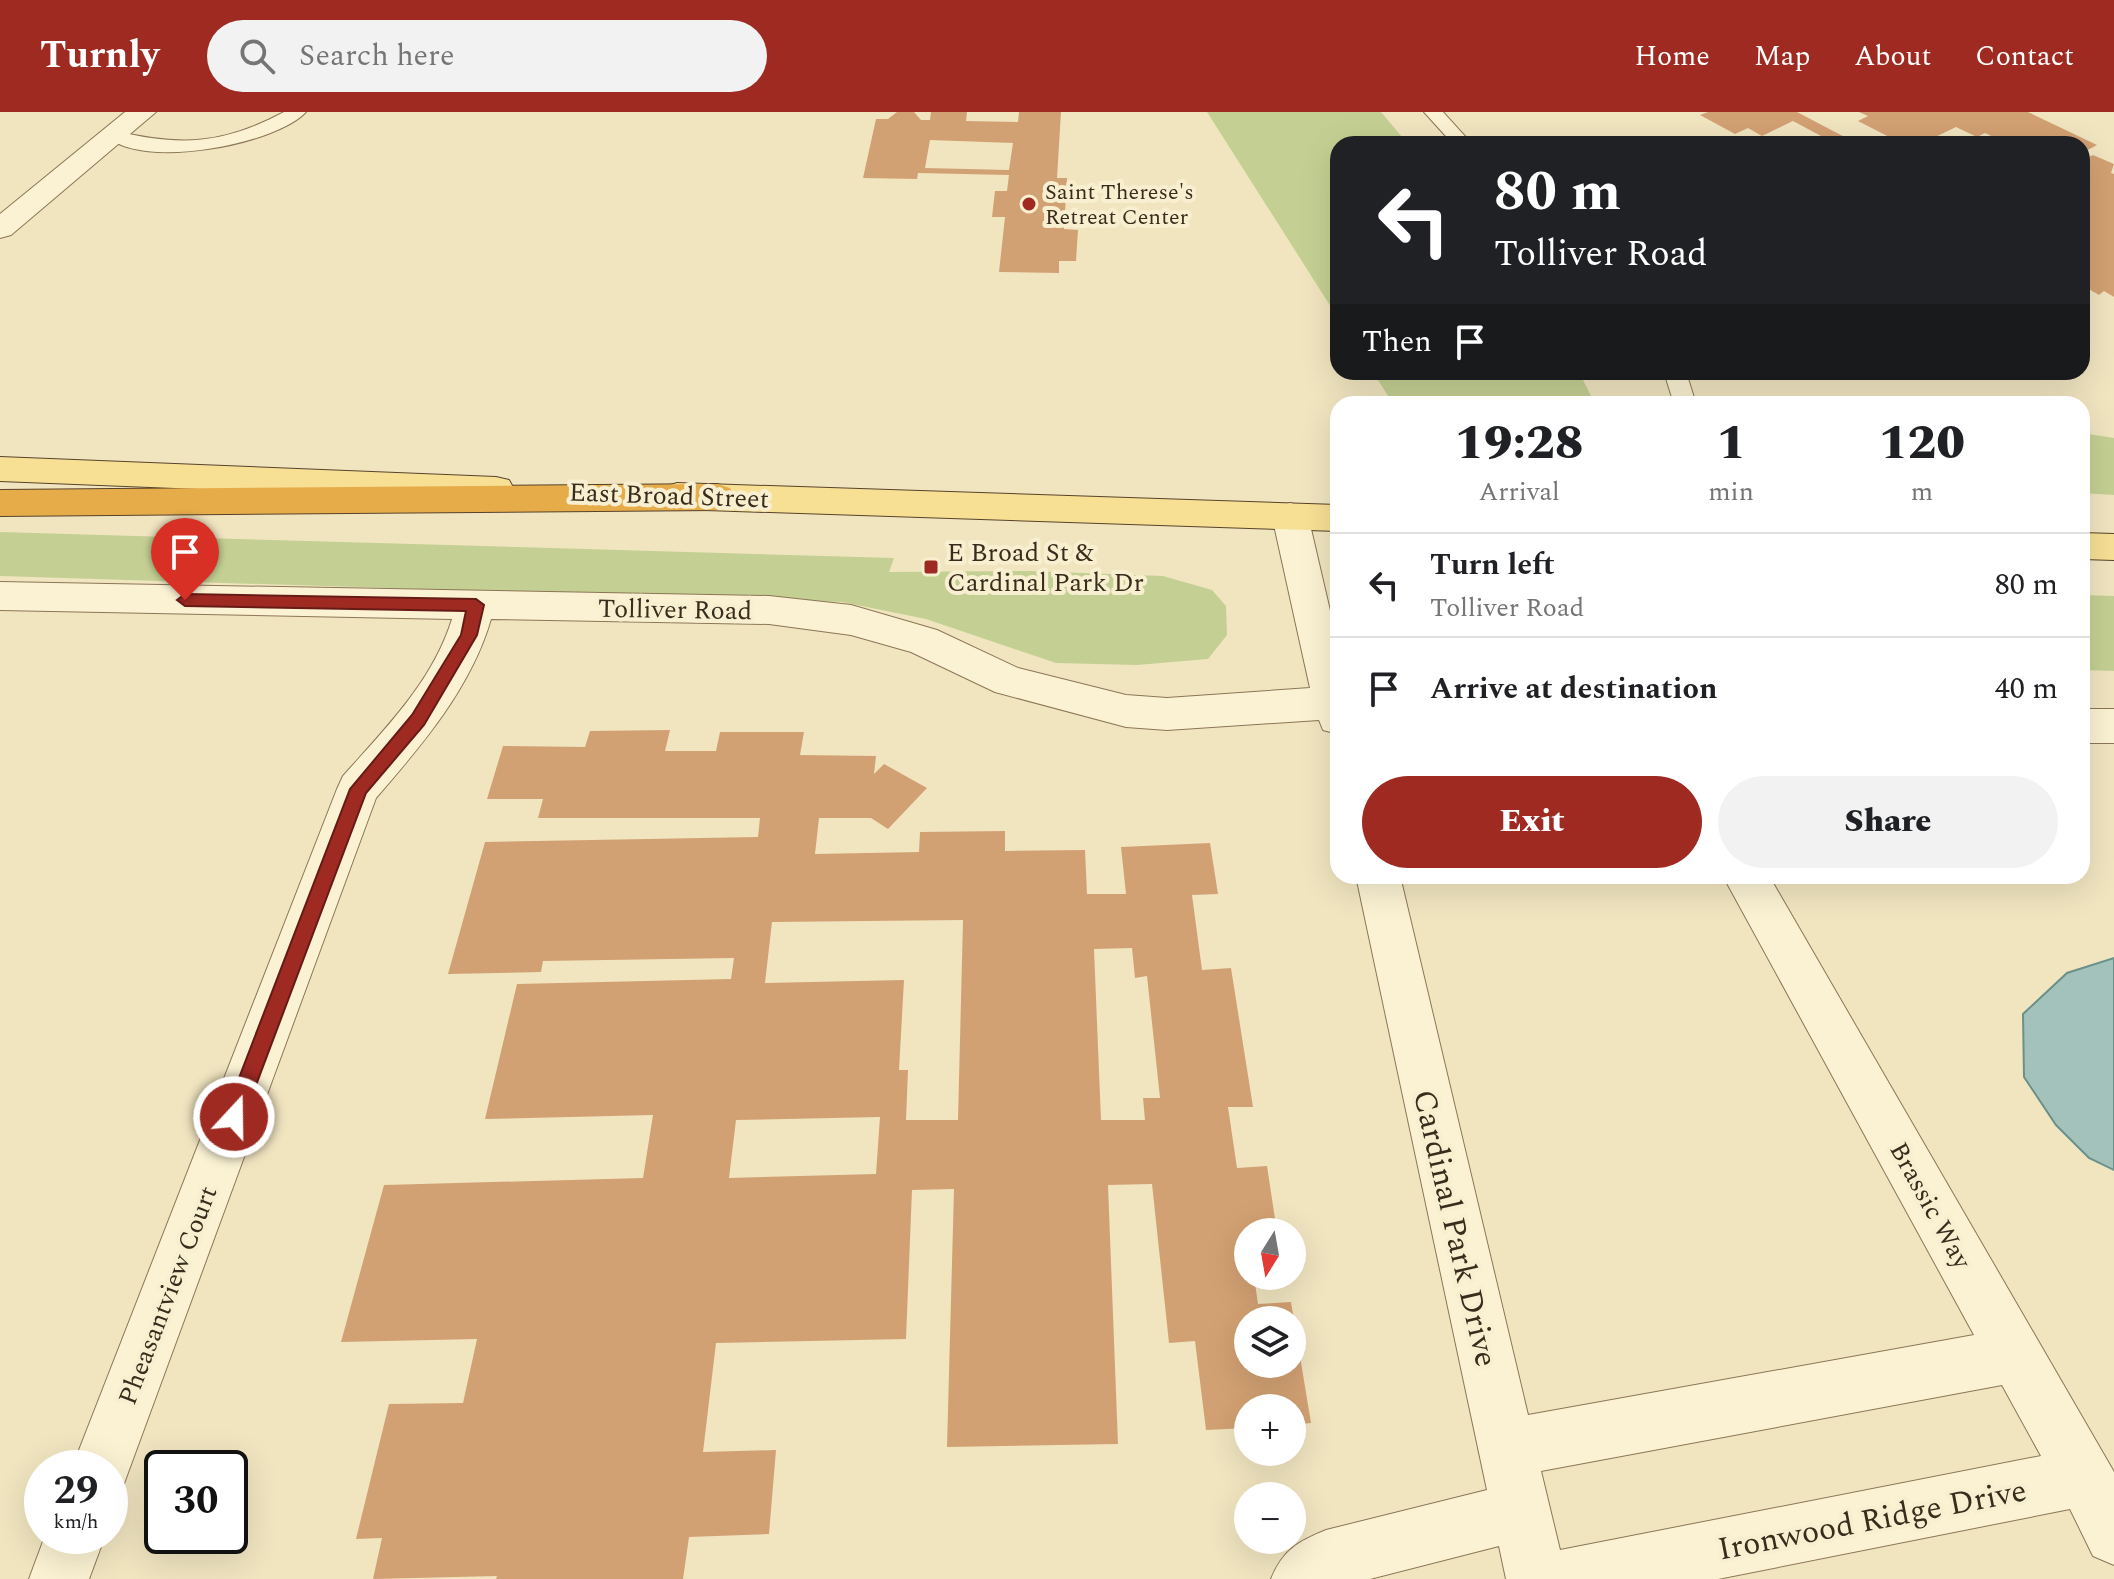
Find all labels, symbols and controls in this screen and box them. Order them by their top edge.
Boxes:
search box [207,20,767,92]
text: Turnly [40,27,159,85]
text: Search here [299,33,455,79]
icon: search [235,34,279,78]
text: Home [1634,35,1710,78]
text: Map [1754,35,1810,78]
text: About [1854,35,1931,78]
text: Contact [1975,35,2074,78]
text: 80 m [1494,150,1621,235]
icon: left [1362,168,1466,272]
place label: Saint Therese's Retreat Center [1045,176,1194,234]
marker: Saint Therese's Retreat Center [1020,195,1038,213]
text: Tolliver Road [1494,227,1707,282]
text: Then [1362,319,1432,365]
icon: arrive [1448,320,1492,364]
text: 19:28 [1455,407,1584,480]
text: 1 [1717,407,1746,480]
text: 120 [1879,407,1965,480]
text: Arrival [1479,472,1560,512]
text: min [1708,472,1754,512]
text: m [1911,472,1933,512]
street label: East Broad Street [568,473,770,519]
pin [151,518,219,600]
icon: arrive [163,530,207,574]
place label: E Broad St & Cardinal Park Dr [947,533,1144,603]
text: Turn left [1430,542,1555,588]
marker: E Broad St & Cardinal Park Dr [922,558,940,576]
text: 80 m [1995,562,2058,608]
icon: left [1362,563,1406,607]
text: Tolliver Road [1430,588,1584,628]
street label: Tolliver Road [598,589,752,631]
text: Arrive at destination [1430,666,1717,712]
text: 40 m [1995,666,2058,712]
icon: arrive [1362,667,1406,711]
button: Exit [1362,776,1702,868]
button: Share [1718,776,2058,868]
position arrow [192,1075,276,1159]
street label: Cardinal Park Drive [1399,1085,1510,1372]
street label: Brassic Way [1879,1135,1982,1278]
street label: Pheasantview Court [108,1180,228,1411]
north arrow [1234,1218,1306,1290]
map controls [1234,1218,1306,1554]
button: layers [1234,1306,1306,1378]
button: + [1234,1394,1306,1466]
speed limit sign: 30 [144,1450,248,1554]
text: 29 [54,1461,98,1522]
street label: Ironwood Ridge Drive [1714,1466,2031,1574]
button: − [1234,1482,1306,1554]
text: km/h [54,1507,99,1537]

